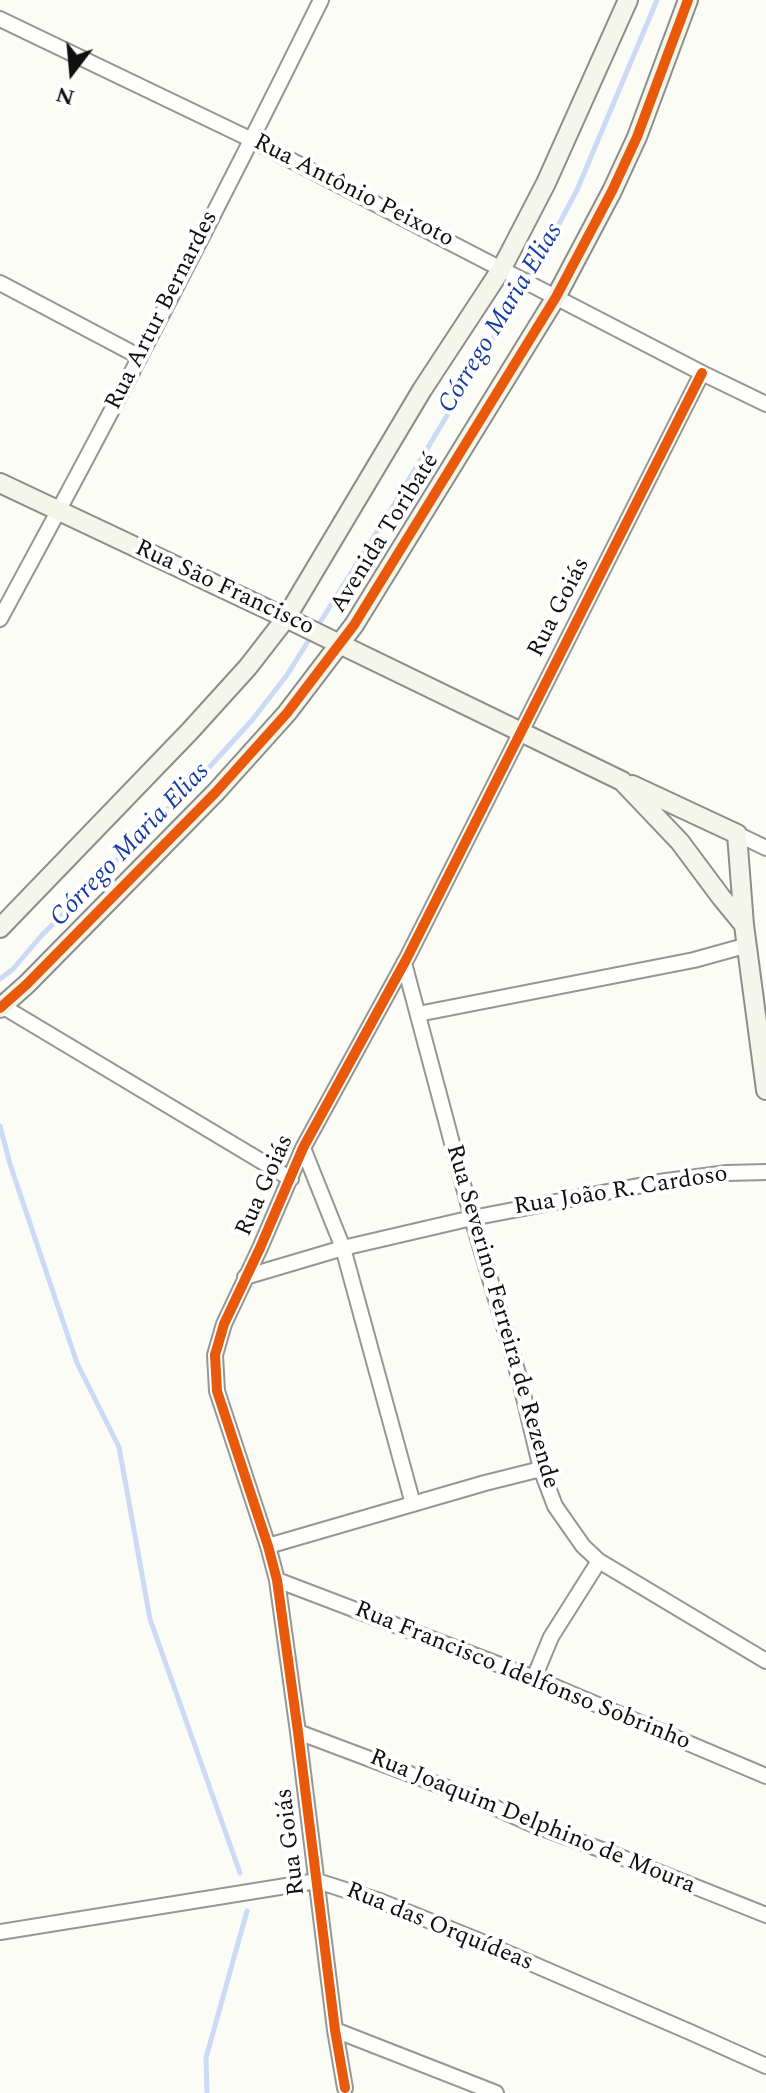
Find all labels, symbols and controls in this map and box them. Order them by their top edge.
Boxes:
north arrow [32,32,112,112]
text: N [52,77,78,114]
street label: Rua Antônio Peixoto [248,129,458,255]
street label: Rua Artur Bernardes [100,207,226,415]
water label: Córrego Maria Elias [433,219,571,419]
street label: Avenida Toribaté [325,449,447,619]
street label: Rua São Francisco [130,535,318,643]
street label: Rua Goiás [523,553,597,663]
water label: Córrego Maria Elias [45,758,217,934]
street label: Rua Goiás [231,1131,301,1241]
street label: Rua Severino Ferreira de Rezende [438,1142,564,1492]
street label: Rua João R. Cardoso [512,1161,730,1223]
street label: Rua Francisco Idelfonso Sobrinho [350,1596,694,1758]
street label: Rua Joaquim Delphino de Moura [365,1744,699,1902]
street label: Rua Goiás [271,1787,313,1897]
street label: Rua das Orquídeas [341,1877,537,1979]

